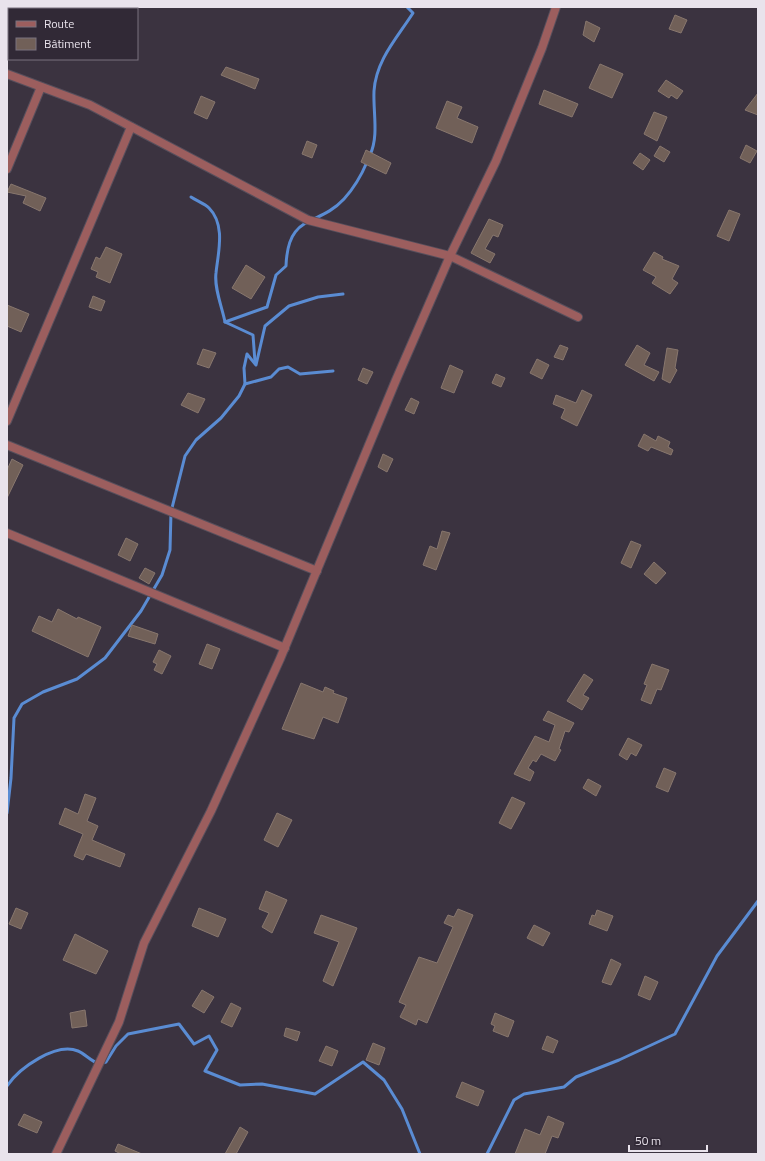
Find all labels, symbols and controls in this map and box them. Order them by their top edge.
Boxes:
legend [8,8,138,60]
text: Route [44,14,74,33]
text: Bâtiment [44,34,92,53]
scale bar [629,1127,707,1153]
text: 50 m [635,1131,661,1150]

